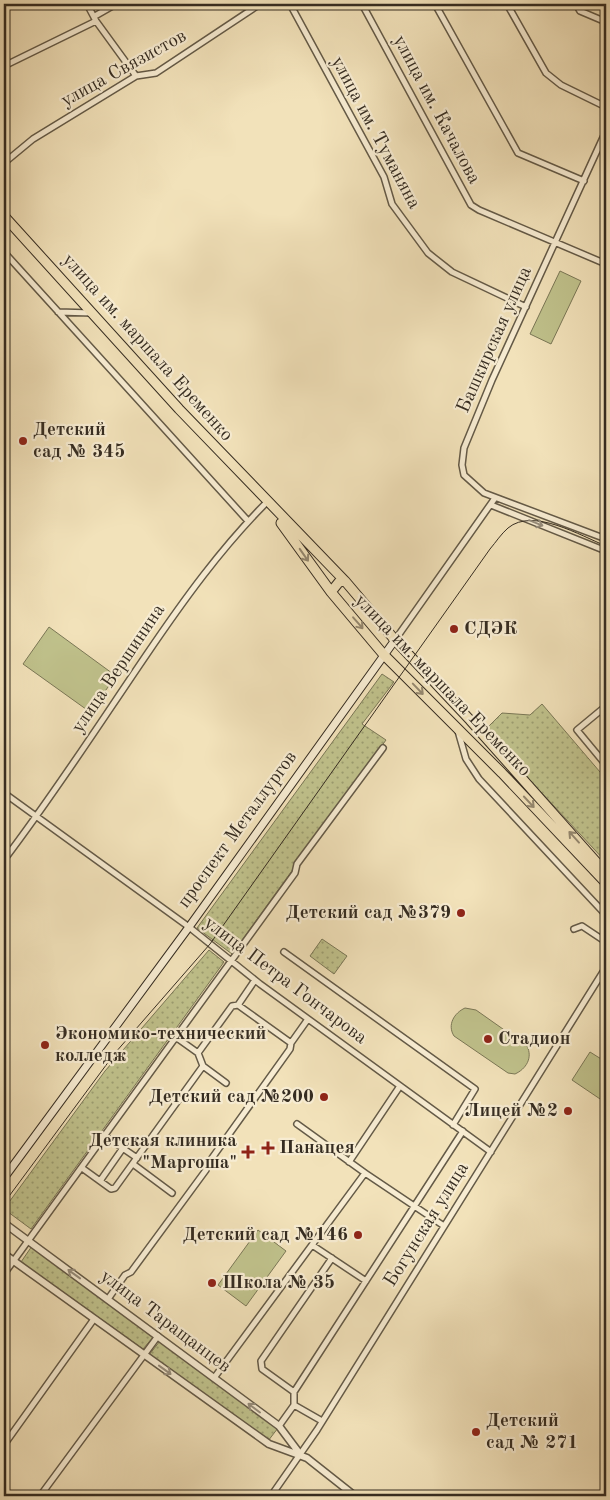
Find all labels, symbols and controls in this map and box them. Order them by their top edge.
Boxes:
street label: улица Связистов [58,27,190,111]
street label: улица им. Качалова [389,33,483,188]
street label: улица им. Туманяна [327,54,424,213]
street label: улица им. маршала Еременко [58,251,236,445]
street label: Башкирская улица [454,263,536,416]
place label: Детский сад № 345 [33,421,125,462]
marker: Детский сад № 345 [17,435,29,447]
one-way arrow [528,519,543,529]
one-way arrow [299,548,309,562]
street label: улица им. маршала Еременко [350,591,534,781]
street label: улица Вершинина [69,601,169,737]
one-way arrow [352,617,363,630]
place label: СДЭК [464,620,517,639]
marker: СДЭК [448,623,460,635]
one-way arrow [412,683,424,695]
street label: проспект Металлургов [175,748,301,912]
one-way arrow [523,796,535,808]
one-way arrow [568,830,580,843]
place label: Детский сад №379 [286,904,451,923]
marker: Детский сад №379 [455,907,467,919]
street label: улица Петра Гончарова [200,914,371,1049]
place label: Экономико-технический колледж [55,1025,267,1066]
place label: Стадион [498,1030,570,1049]
marker: Стадион [482,1033,494,1045]
marker: Экономико-технический колледж [39,1039,51,1051]
place label: Детский сад №200 [149,1088,314,1107]
marker: Детский сад №200 [318,1091,330,1103]
place label: Лицей №2 [465,1102,558,1121]
marker: Лицей №2 [562,1105,574,1117]
place label: Детская клиника "Маргоша" [89,1132,237,1173]
place label: Панацея [279,1139,355,1158]
marker: Панацея [261,1141,275,1155]
marker: Детская клиника "Маргоша" [241,1145,255,1159]
street label: Богунская улица [381,1159,473,1291]
place label: Детский сад №146 [183,1226,348,1245]
marker: Детский сад №146 [352,1229,364,1241]
street label: улица Таращанцев [96,1267,234,1377]
one-way arrow [67,1269,81,1279]
place label: Школа № 35 [222,1274,335,1293]
marker: Школа № 35 [206,1277,218,1289]
one-way arrow [158,1365,172,1375]
one-way arrow [248,1402,261,1413]
place label: Детский сад № 271 [486,1412,578,1453]
marker: Детский сад № 271 [470,1426,482,1438]

